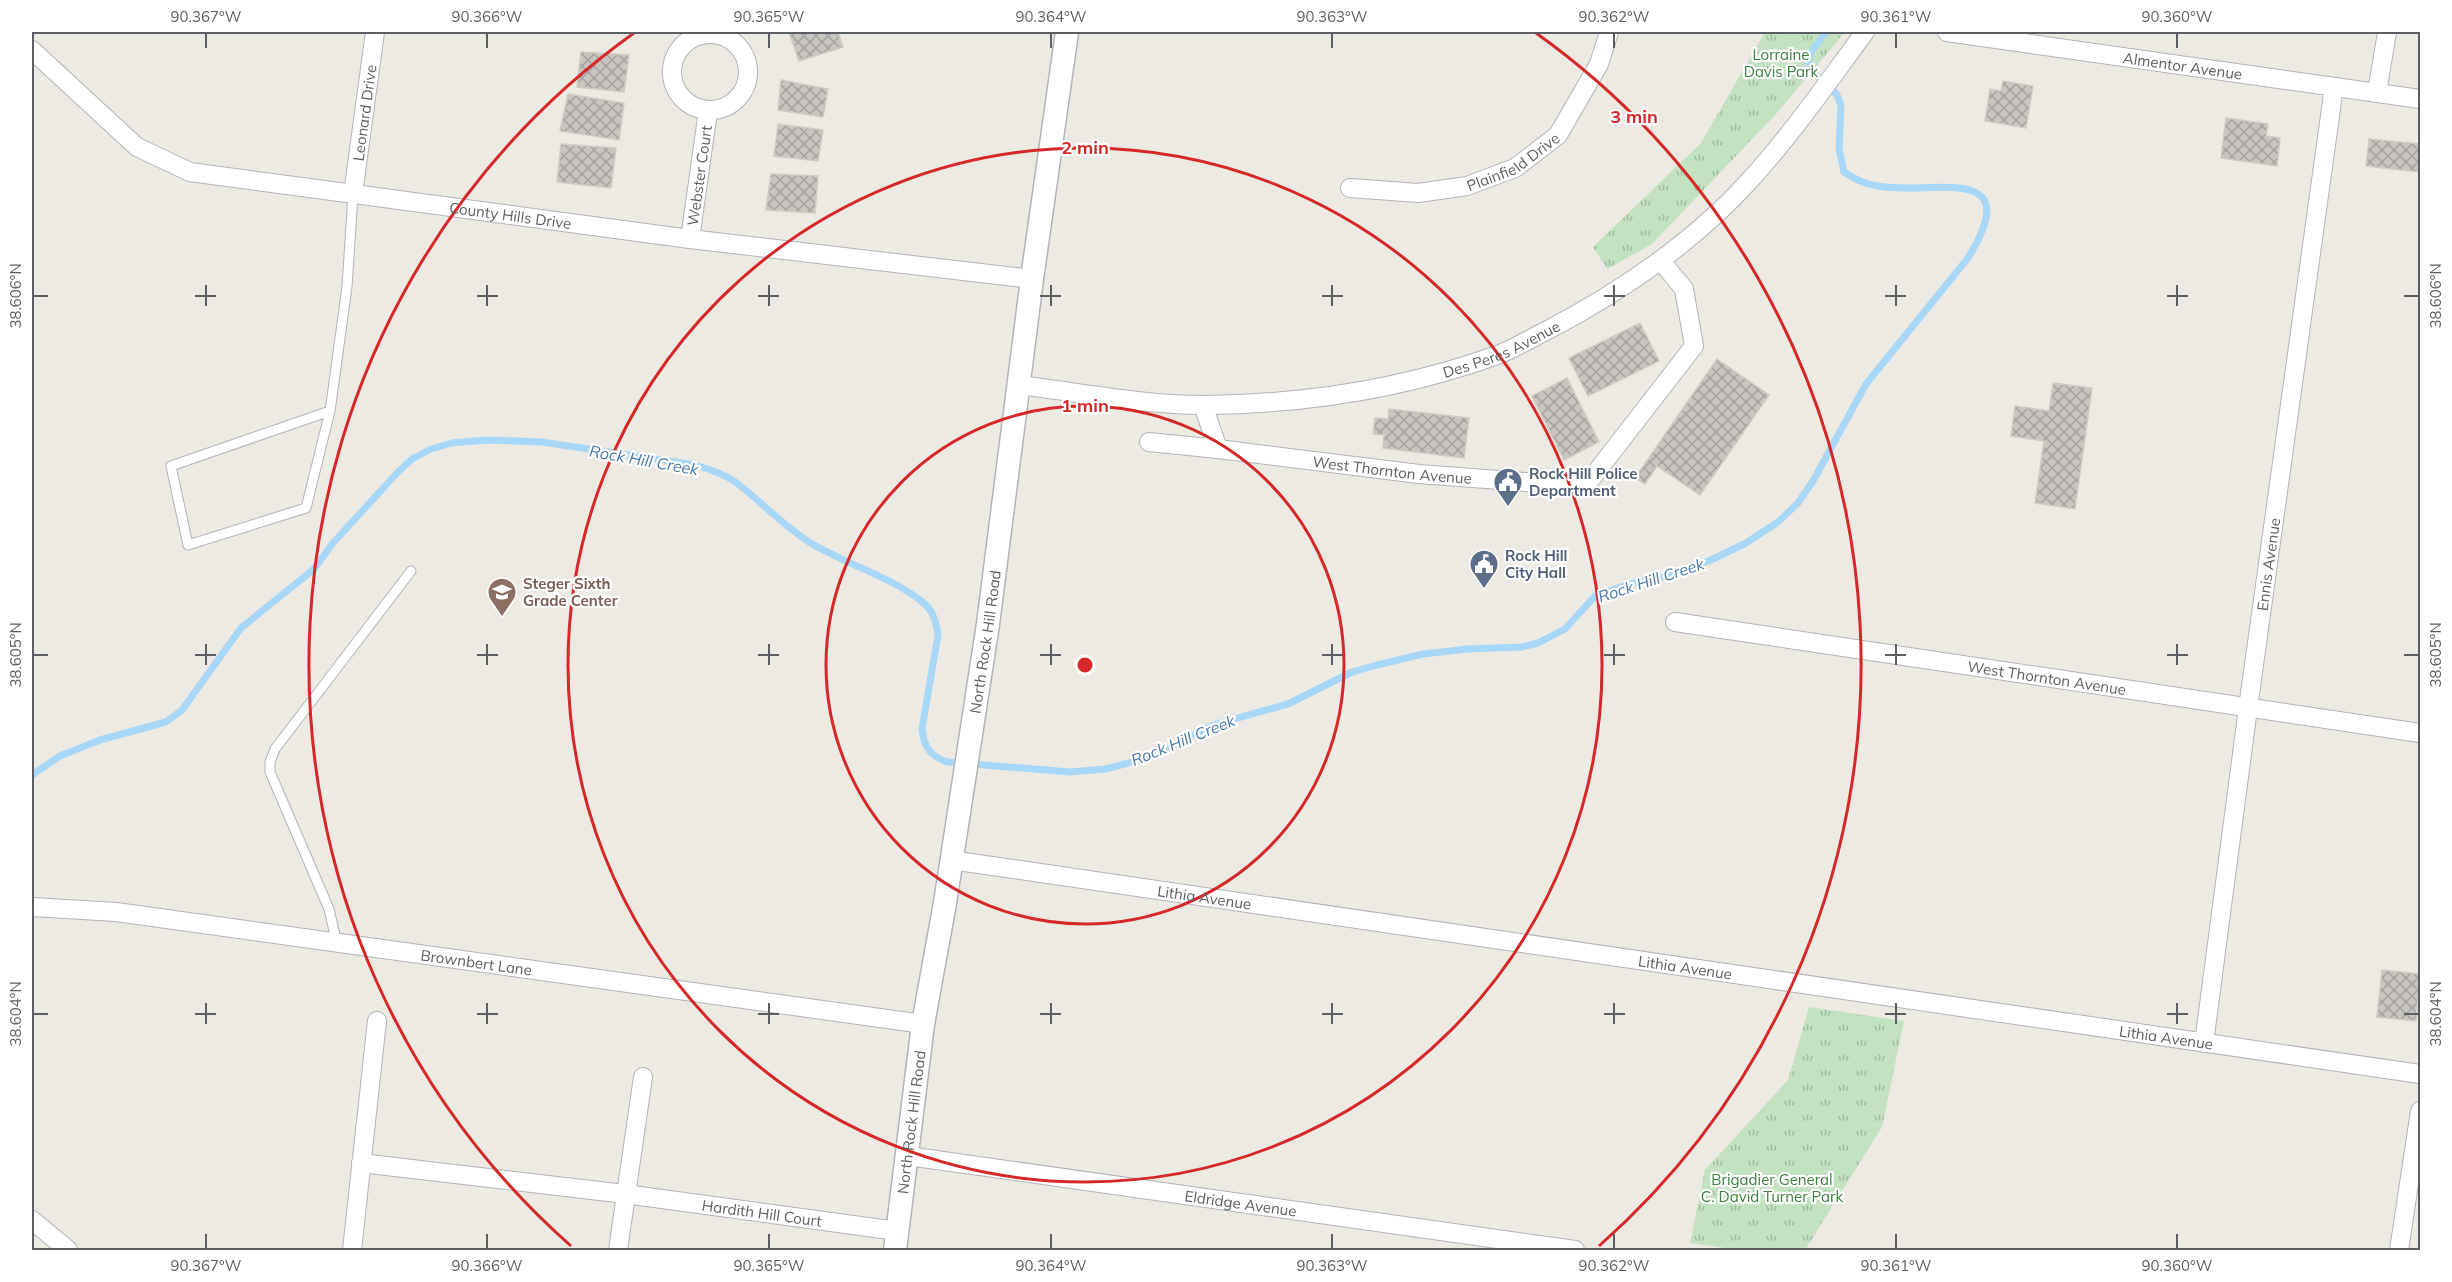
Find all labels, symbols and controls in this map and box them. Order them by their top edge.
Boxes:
text: 90.367°W [171,7,242,26]
text: 90.366°W [452,7,523,26]
text: 90.365°W [734,7,805,26]
text: 90.364°W [1016,7,1087,26]
text: 90.363°W [1297,7,1368,26]
text: 90.362°W [1579,7,1650,26]
text: 90.361°W [1861,7,1932,26]
text: 90.360°W [2142,7,2213,26]
park label: Lorraine Davis Park [1744,45,1819,81]
street label: Almentor Avenue [2122,48,2243,83]
street label: Leonard Drive [348,63,380,162]
text: 3 min [1610,105,1658,128]
street label: Webster Court [682,124,715,227]
street label: Plainfield Drive [1464,128,1563,195]
text: 2 min [1061,136,1109,159]
street label: County Hills Drive [448,197,573,233]
text: 38.606°N [6,263,25,329]
text: 38.606°N [2426,263,2445,329]
street label: Des Peres Avenue [1441,316,1563,381]
text: 1 min [1061,394,1109,417]
water label: Rock Hill Creek [588,441,701,480]
street label: West Thornton Avenue [1312,451,1473,487]
place label: Rock Hill Police Department [1529,464,1638,500]
public building icon: Rock Hill Police Department [1492,466,1524,508]
street label: Ennis Avenue [2252,517,2284,612]
place label: Rock Hill City Hall [1505,546,1568,582]
public building icon: Rock Hill City Hall [1468,548,1500,590]
water label: Rock Hill Creek [1595,553,1707,607]
street label: North Rock Hill Road [965,569,1004,715]
place label: Steger Sixth Grade Center [523,574,618,610]
school or university icon: Steger Sixth Grade Center [486,576,518,618]
text: 38.605°N [6,622,25,688]
text: 38.605°N [2426,622,2445,688]
centre of rings [1075,655,1095,675]
street label: West Thornton Avenue [1966,656,2127,699]
water label: Rock Hill Creek [1128,710,1239,770]
street label: Lithia Avenue [1156,881,1253,913]
street label: Brownbert Lane [419,945,533,979]
street label: Lithia Avenue [1637,951,1733,983]
text: 38.604°N [6,981,25,1047]
text: 38.604°N [2426,981,2445,1047]
street label: Lithia Avenue [2118,1021,2214,1053]
street label: North Rock Hill Road [893,1049,929,1195]
park label: Brigadier General C. David Turner Park [1701,1170,1843,1206]
street label: Eldridge Avenue [1183,1186,1298,1220]
street label: Hardith Hill Court [701,1195,823,1230]
text: 90.367°W [171,1256,242,1275]
text: 90.366°W [452,1256,523,1275]
text: 90.365°W [734,1256,805,1275]
text: 90.364°W [1016,1256,1087,1275]
text: 90.363°W [1297,1256,1368,1275]
text: 90.362°W [1579,1256,1650,1275]
text: 90.361°W [1861,1256,1932,1275]
text: 90.360°W [2142,1256,2213,1275]

